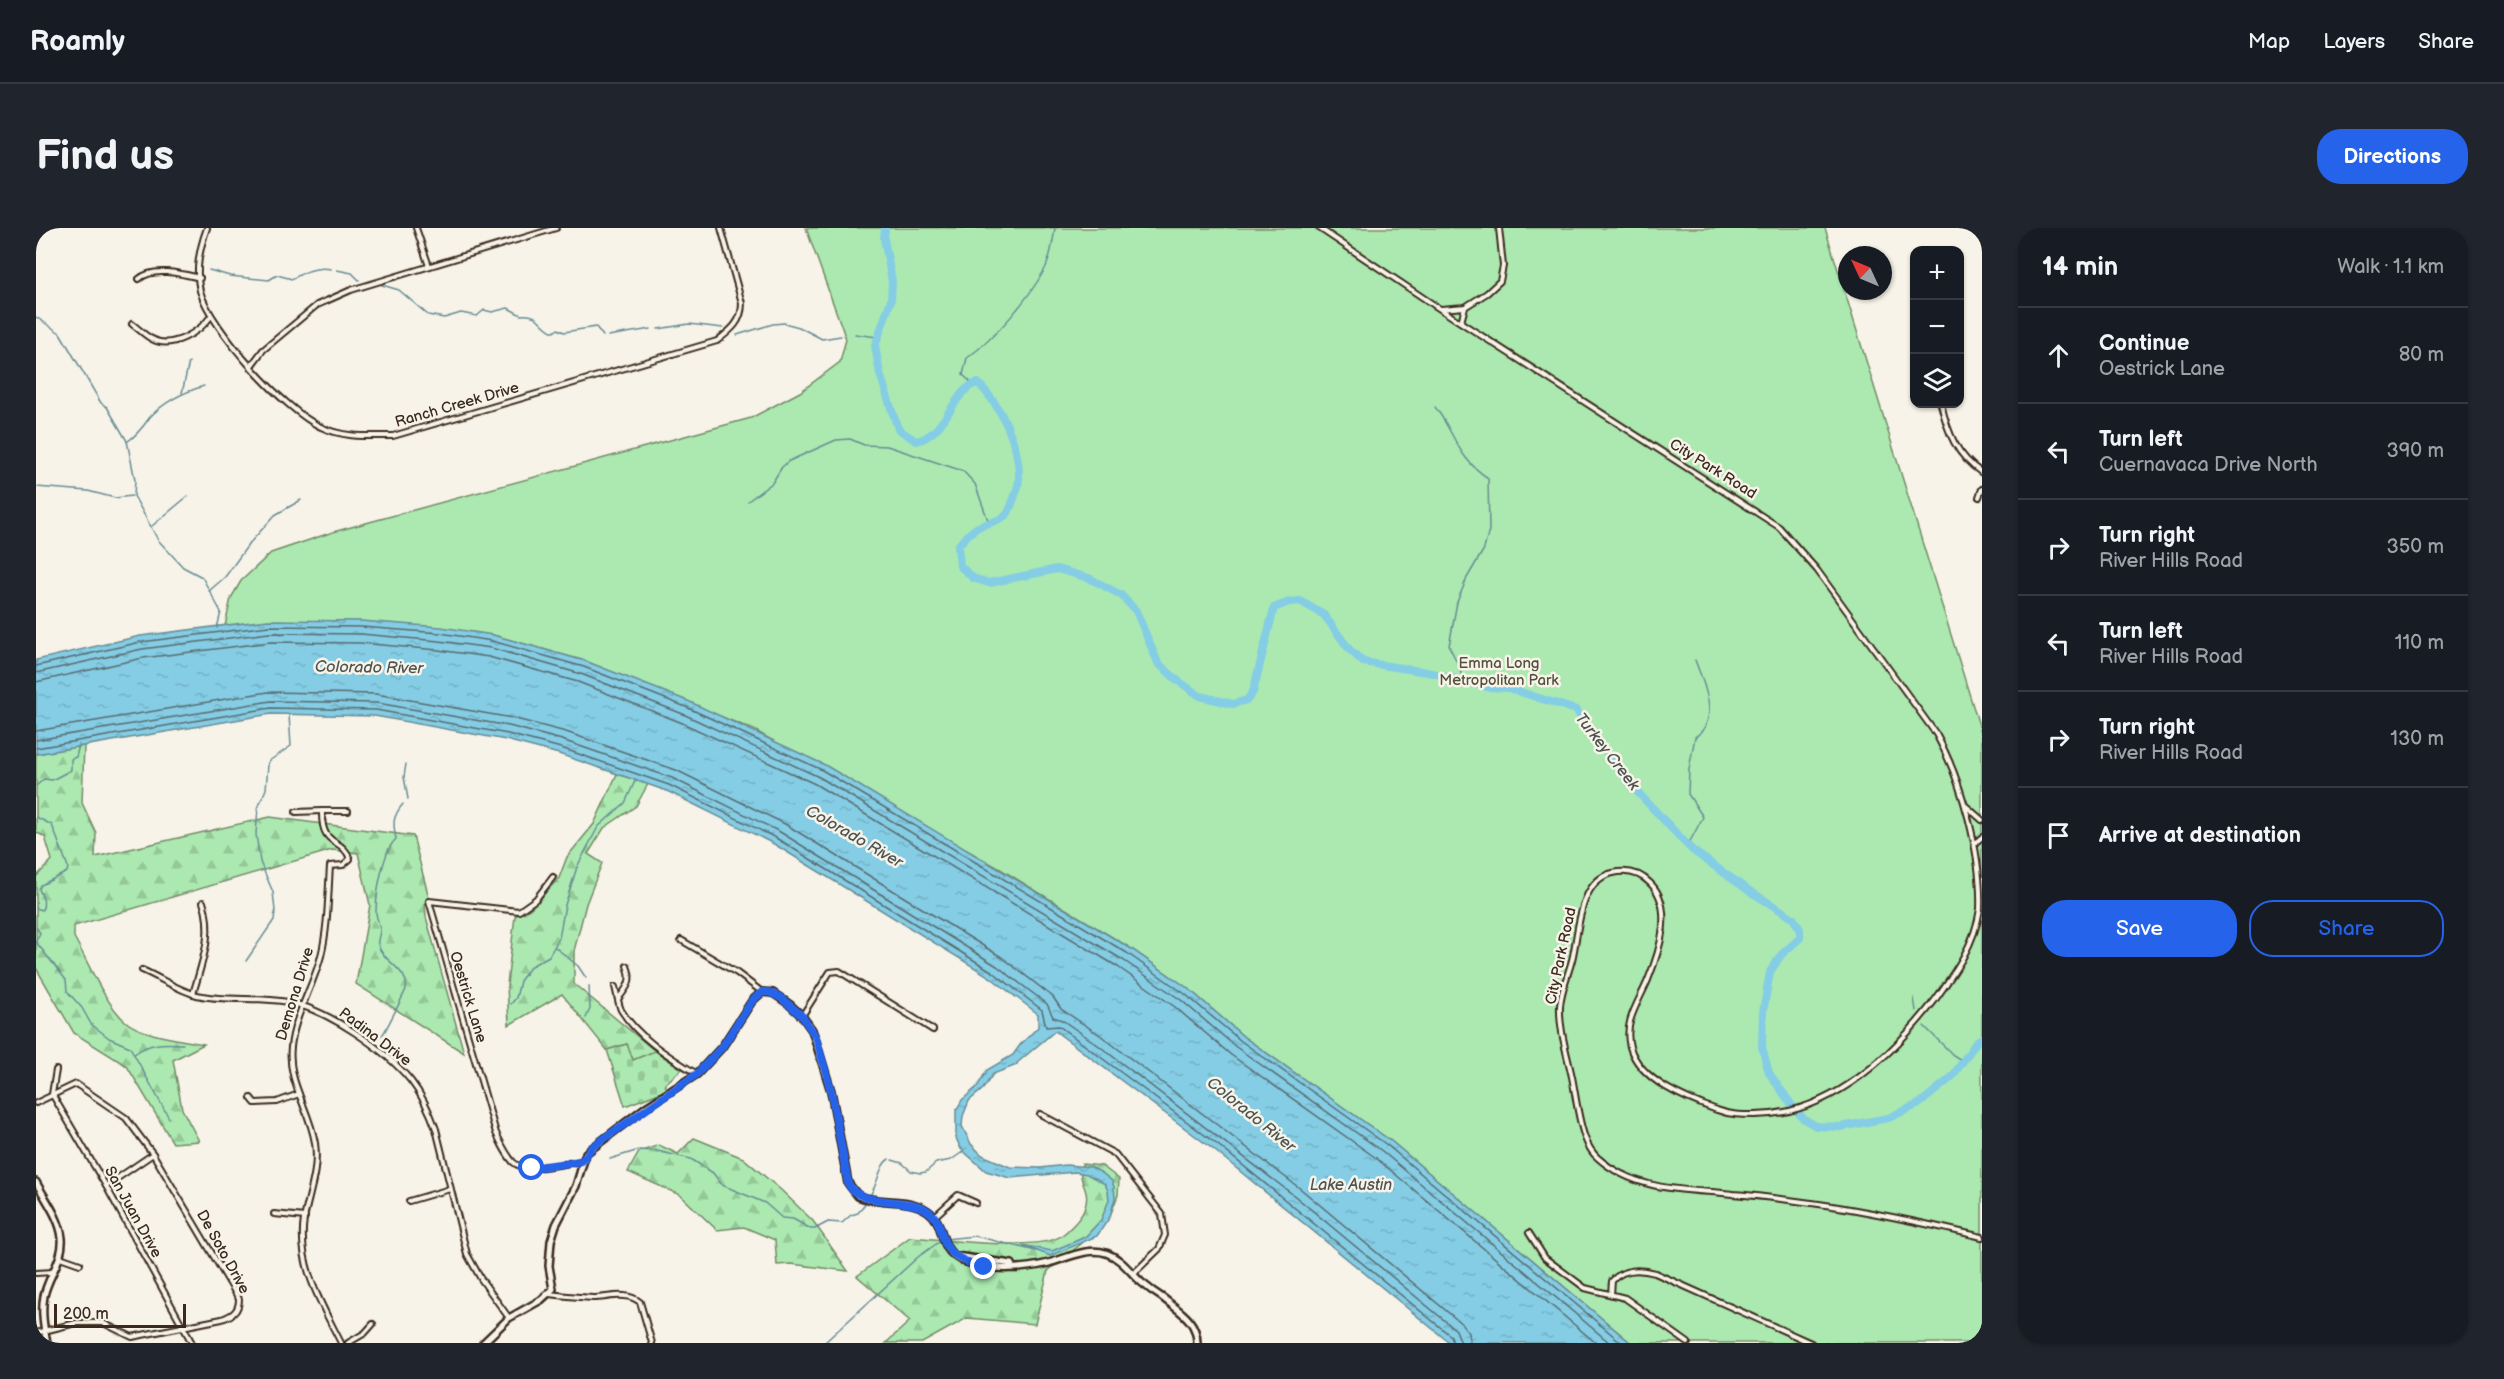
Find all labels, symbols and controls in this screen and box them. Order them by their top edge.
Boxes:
text: Roamly [30,25,125,58]
text: Map [2248,29,2290,54]
text: Layers [2323,29,2385,54]
text: Share [2418,29,2474,54]
button: Directions [2317,129,2468,184]
text: Find us [36,131,174,182]
north arrow [1838,246,1892,300]
map controls [1910,246,1964,408]
button: + [1910,246,1964,300]
text: 14 min [2042,252,2118,283]
text: Walk · 1.1 km [2337,255,2444,279]
button: − [1910,300,1964,354]
text: Continue [2099,330,2189,357]
icon: ahead [2042,339,2075,372]
text: 80 m [2399,343,2444,367]
button: layers [1910,354,1964,408]
text: Oestrick Lane [2099,357,2225,381]
street label: Ranch Creek Drive [393,378,521,432]
text: Turn left [2099,426,2183,453]
street label: City Park Road [1666,435,1760,503]
icon: left [2042,435,2075,468]
text: 390 m [2386,439,2444,463]
text: Cuernavaca Drive North [2099,453,2318,477]
text: Turn right [2099,522,2195,549]
icon: right [2042,531,2075,564]
text: 350 m [2387,535,2444,559]
text: River Hills Road [2099,549,2243,573]
text: Turn left [2099,618,2183,645]
icon: left [2042,627,2075,660]
text: 110 m [2395,631,2444,655]
text: River Hills Road [2099,645,2243,669]
park label: Emma Long Metropolitan Park [1439,654,1559,690]
water label: Colorado River [315,658,425,678]
water label: Turkey Creek [1571,709,1644,795]
text: Turn right [2099,714,2195,741]
icon: right [2042,723,2075,756]
text: 130 m [2390,727,2444,751]
text: River Hills Road [2099,741,2243,765]
water label: Colorado River [802,802,907,873]
icon: arrive [2042,819,2075,852]
text: Arrive at destination [2099,822,2301,849]
button: Save [2042,900,2237,957]
button: Share [2249,900,2444,957]
street label: City Park Road [1541,906,1581,1006]
street label: Demona Drive [272,945,318,1043]
street label: Oestrick Lane [445,949,491,1045]
street label: Padina Drive [335,1004,415,1070]
water label: Colorado River [1203,1073,1300,1157]
route start [518,1154,544,1180]
street label: San Juan Drive [100,1163,166,1261]
water label: Lake Austin [1310,1176,1392,1195]
street label: De Soto Drive [192,1207,254,1297]
route end [970,1253,996,1279]
scale bar [54,1301,186,1328]
text: 200 m [63,1305,109,1324]

